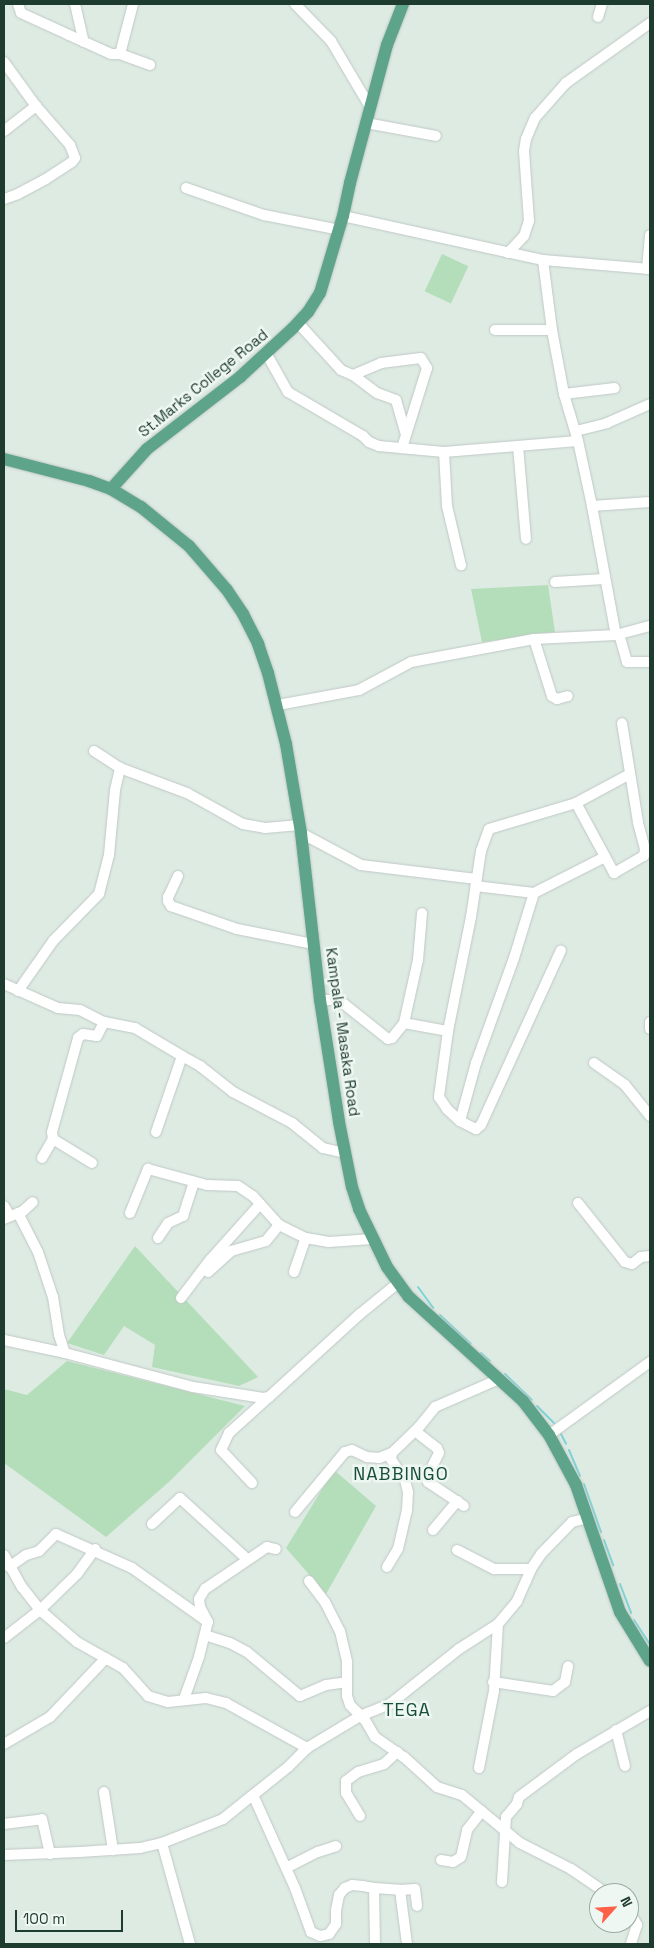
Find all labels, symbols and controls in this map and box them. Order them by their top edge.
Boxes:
street label: St.Marks College Road [135,325,271,441]
street label: Kampala - Masaka Road [322,946,364,1118]
district label: NABBINGO [352,1463,450,1485]
district label: TEGA [383,1699,431,1721]
north arrow [589,1883,639,1933]
text: N [616,1894,637,1910]
scale bar [18,1900,125,1932]
text: 100 m [23,1909,65,1928]

